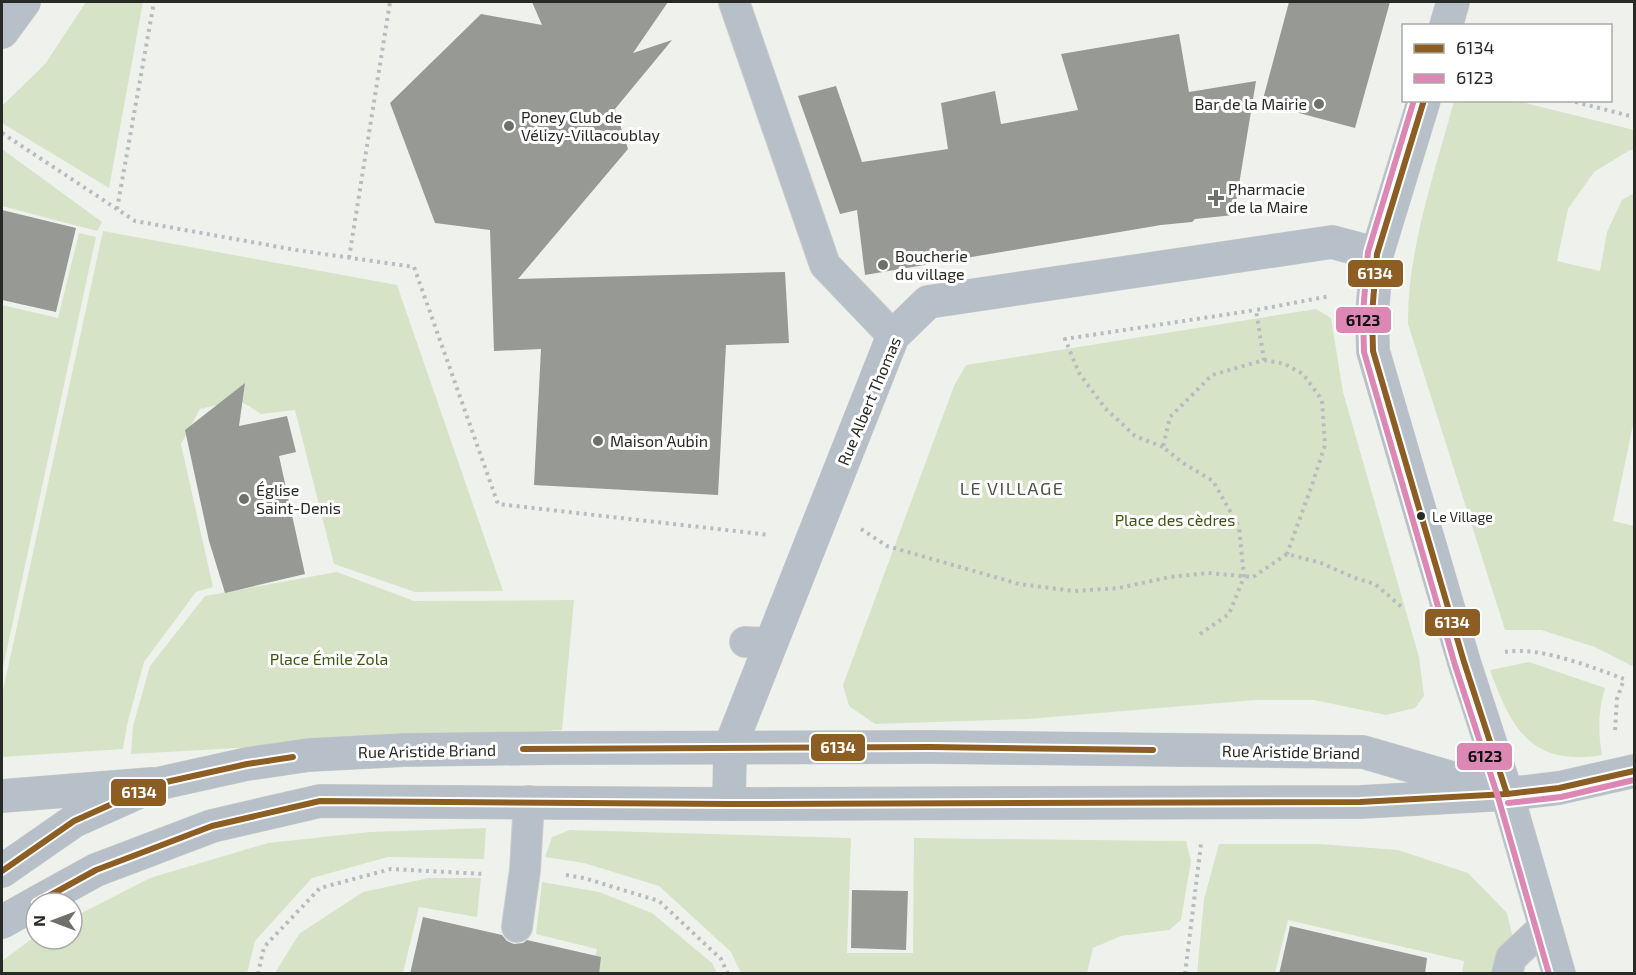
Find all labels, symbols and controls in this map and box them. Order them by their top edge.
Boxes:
legend [1402,24,1612,102]
text: 6134 [1456,36,1495,58]
text: 6123 [1456,66,1494,88]
place label: Bar de la Mairie [1194,94,1307,113]
marker: Bar de la Mairie [1312,97,1326,111]
place label: Poney Club de Vélizy-Villacoublay [521,107,660,144]
marker: Poney Club de Vélizy-Villacoublay [502,119,516,133]
place label: Pharmacie de la Maire [1228,179,1308,216]
marker: Pharmacie de la Maire [1209,191,1223,205]
place label: Boucherie du village [895,246,968,283]
marker: Boucherie du village [876,258,890,272]
line badge: 6134 [1347,259,1404,288]
text: 6134 [1357,263,1393,282]
line badge: 6123 [1335,306,1392,334]
text: 6123 [1346,310,1380,329]
street label: Rue Albert Thomas [833,334,904,468]
place label: Maison Aubin [610,431,708,450]
marker: Maison Aubin [591,434,605,448]
district label: LE VILLAGE [960,477,1064,499]
place label: Église Saint-Denis [256,480,341,517]
marker: Église Saint-Denis [237,492,251,506]
place label: Le Village [1432,508,1493,525]
park label: Place des cèdres [1115,510,1235,529]
marker: Le Village [1415,510,1427,522]
line badge: 6134 [1424,608,1481,637]
text: 6134 [1434,612,1470,631]
park label: Place Émile Zola [270,649,388,668]
line badge: 6134 [810,733,866,762]
text: 6134 [820,737,856,756]
street label: Rue Aristide Briand [358,740,496,761]
street label: Rue Aristide Briand [1222,741,1360,762]
line badge: 6123 [1456,742,1513,771]
text: 6123 [1468,746,1502,765]
line badge: 6134 [110,778,167,807]
text: 6134 [121,782,157,801]
north arrow [24,891,84,951]
text: N [29,915,48,927]

